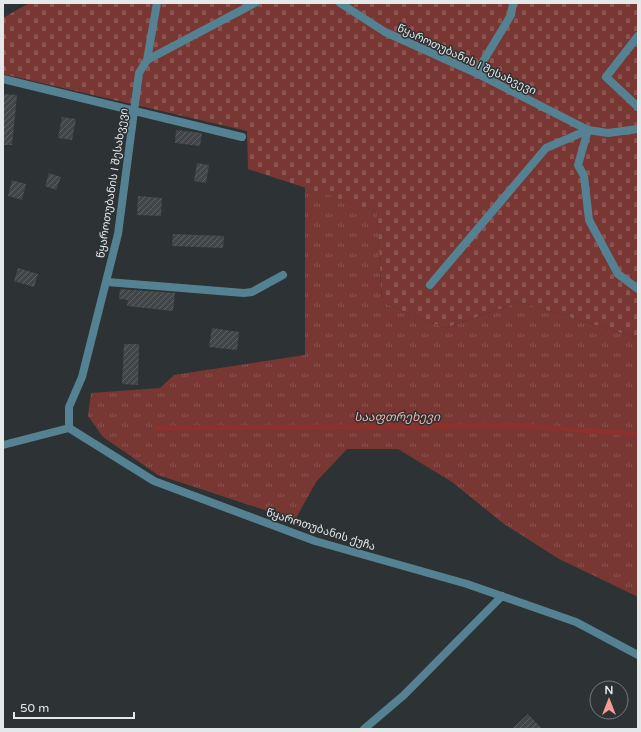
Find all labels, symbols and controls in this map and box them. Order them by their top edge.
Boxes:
street label: წყაროთუბანის I შესახვევი [395,21,538,97]
street label: წყაროთუბანის I შესახვევი [94,107,131,259]
water label: სააფთრეხევი [354,410,441,424]
street label: წყაროთუბანის ქუჩა [265,506,377,553]
north arrow [589,680,629,720]
text: N [605,684,613,697]
scale bar [14,694,134,720]
text: 50 m [20,701,49,715]

